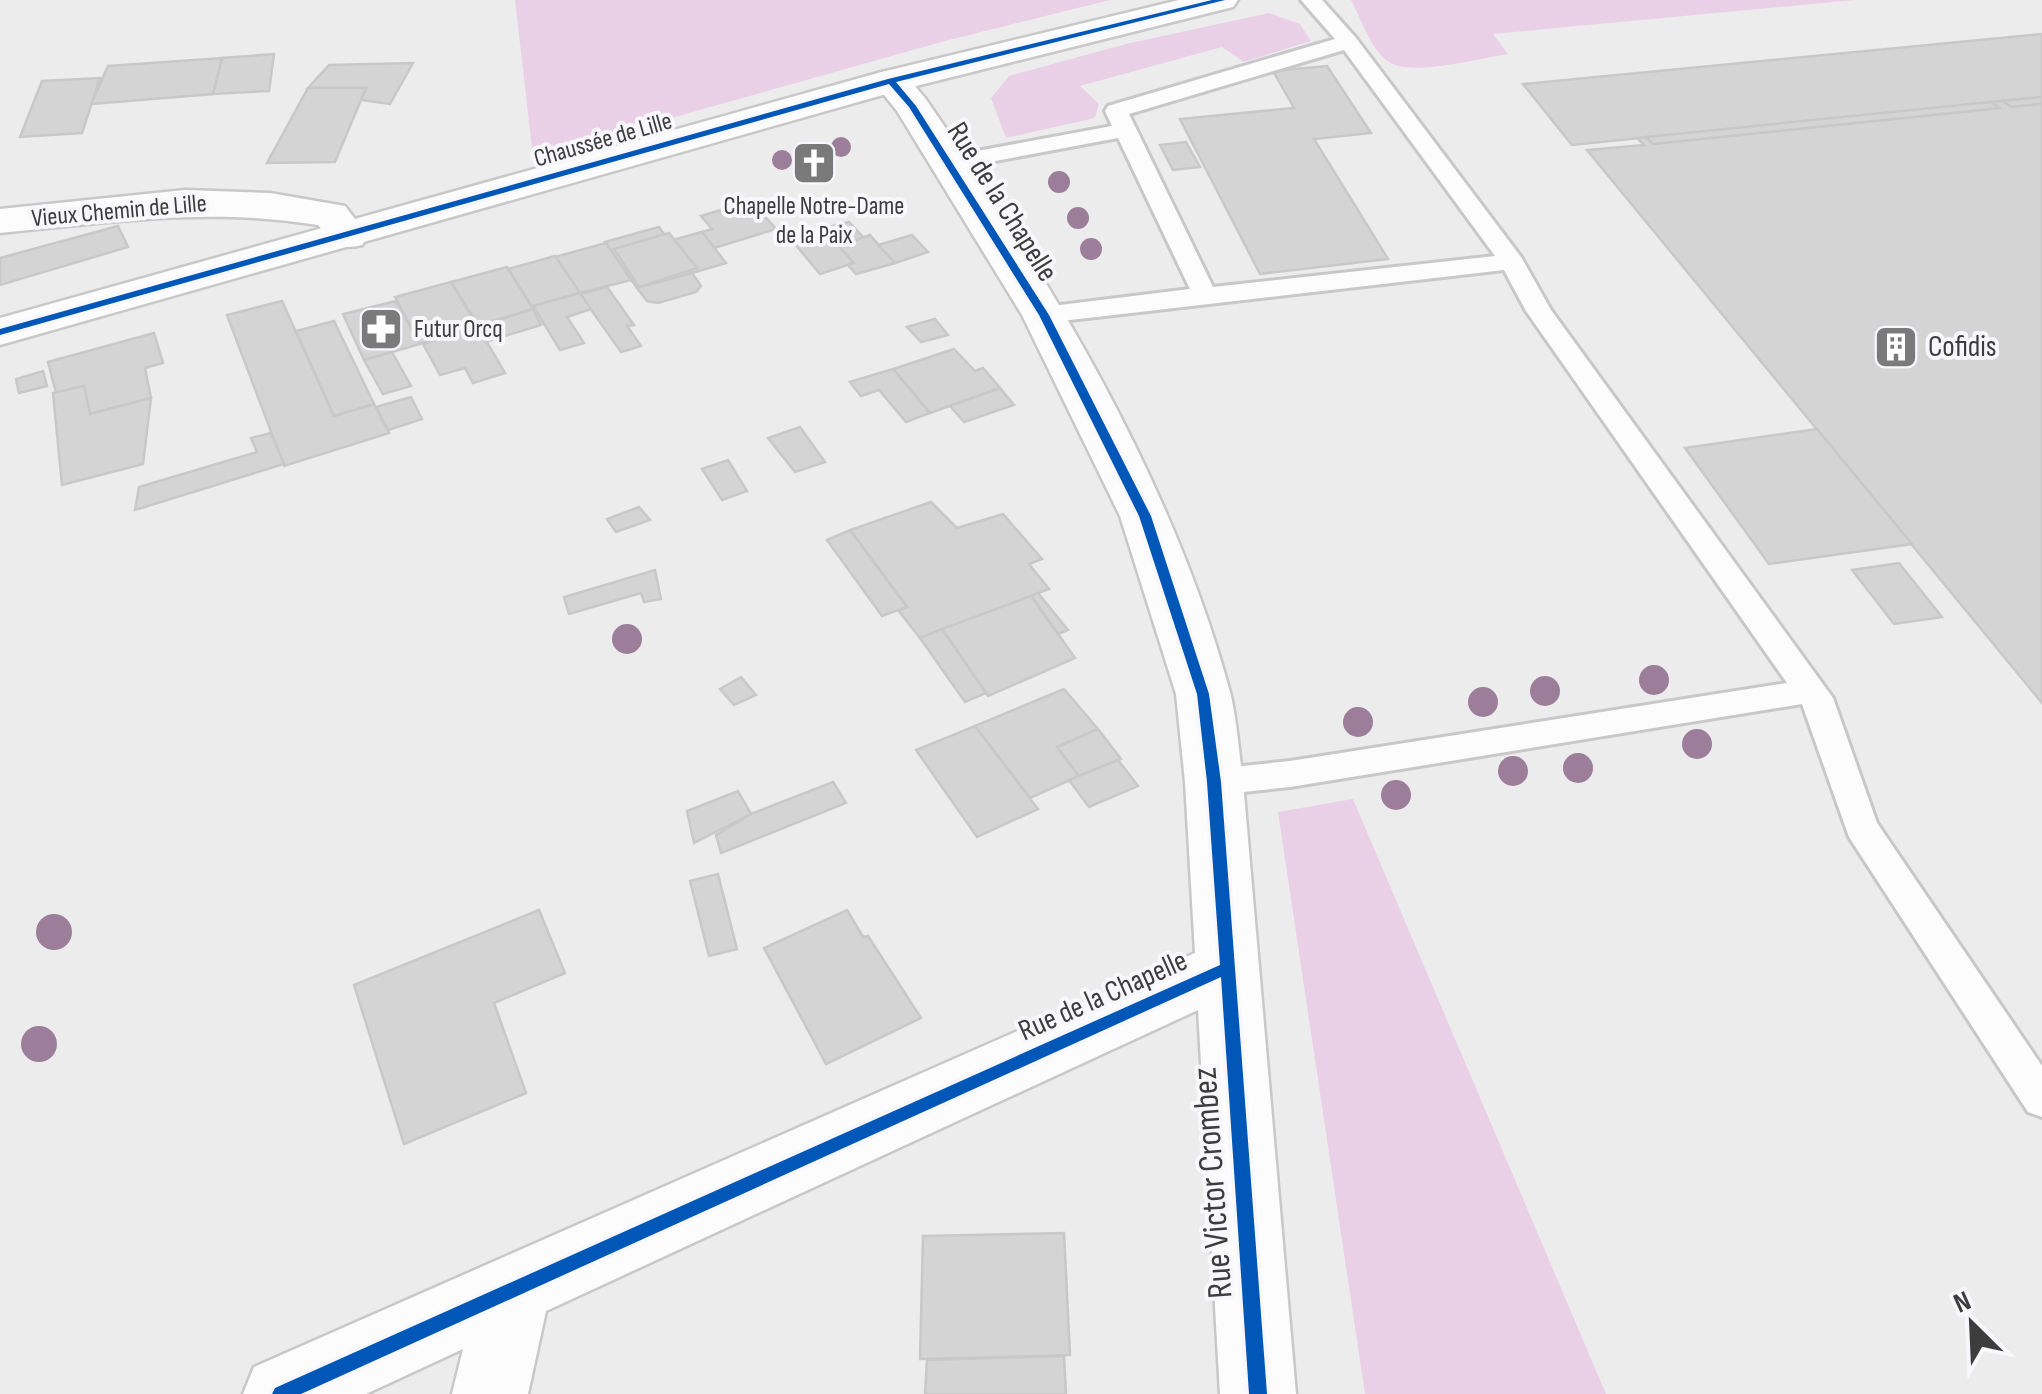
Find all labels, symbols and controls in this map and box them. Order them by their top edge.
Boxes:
street label: Chaussée de Lille [530,105,676,175]
street label: Rue de la Chapelle [939,116,1065,288]
church icon: Chapelle Notre-Dame de la Paix [791,140,837,186]
street label: Vieux Chemin de Lille [30,188,208,234]
place label: Chapelle Notre-Dame de la Paix [724,191,904,251]
pharmacy icon: Futur Orcq [358,306,404,352]
place label: Futur Orcq [414,314,503,345]
building icon: Cofidis [1873,324,1919,370]
place label: Cofidis [1928,329,1997,365]
street label: Rue de la Chapelle [1013,943,1193,1049]
street label: Rue Victor Crombez [1183,1066,1243,1300]
north arrow [1922,1274,2022,1374]
text: N [1949,1284,1976,1321]

